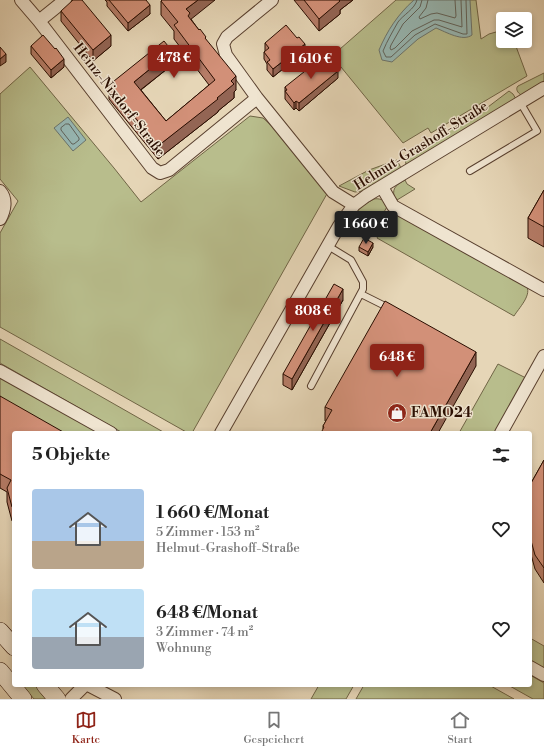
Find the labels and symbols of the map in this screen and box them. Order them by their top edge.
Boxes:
street label: Heinz-Nixdorf-Straße [69,39,169,161]
pin: 478 € [146,45,202,79]
pin: 1 610 € [274,46,348,80]
street label: Helmut-Grashoff-Straße [351,97,491,195]
pin: 1 660 € [329,211,403,245]
pin: 808 € [285,298,341,332]
pin: 648 € [369,344,425,378]
shop icon: FAMO24 [386,402,408,424]
place label: FAMO24 [411,404,472,422]

